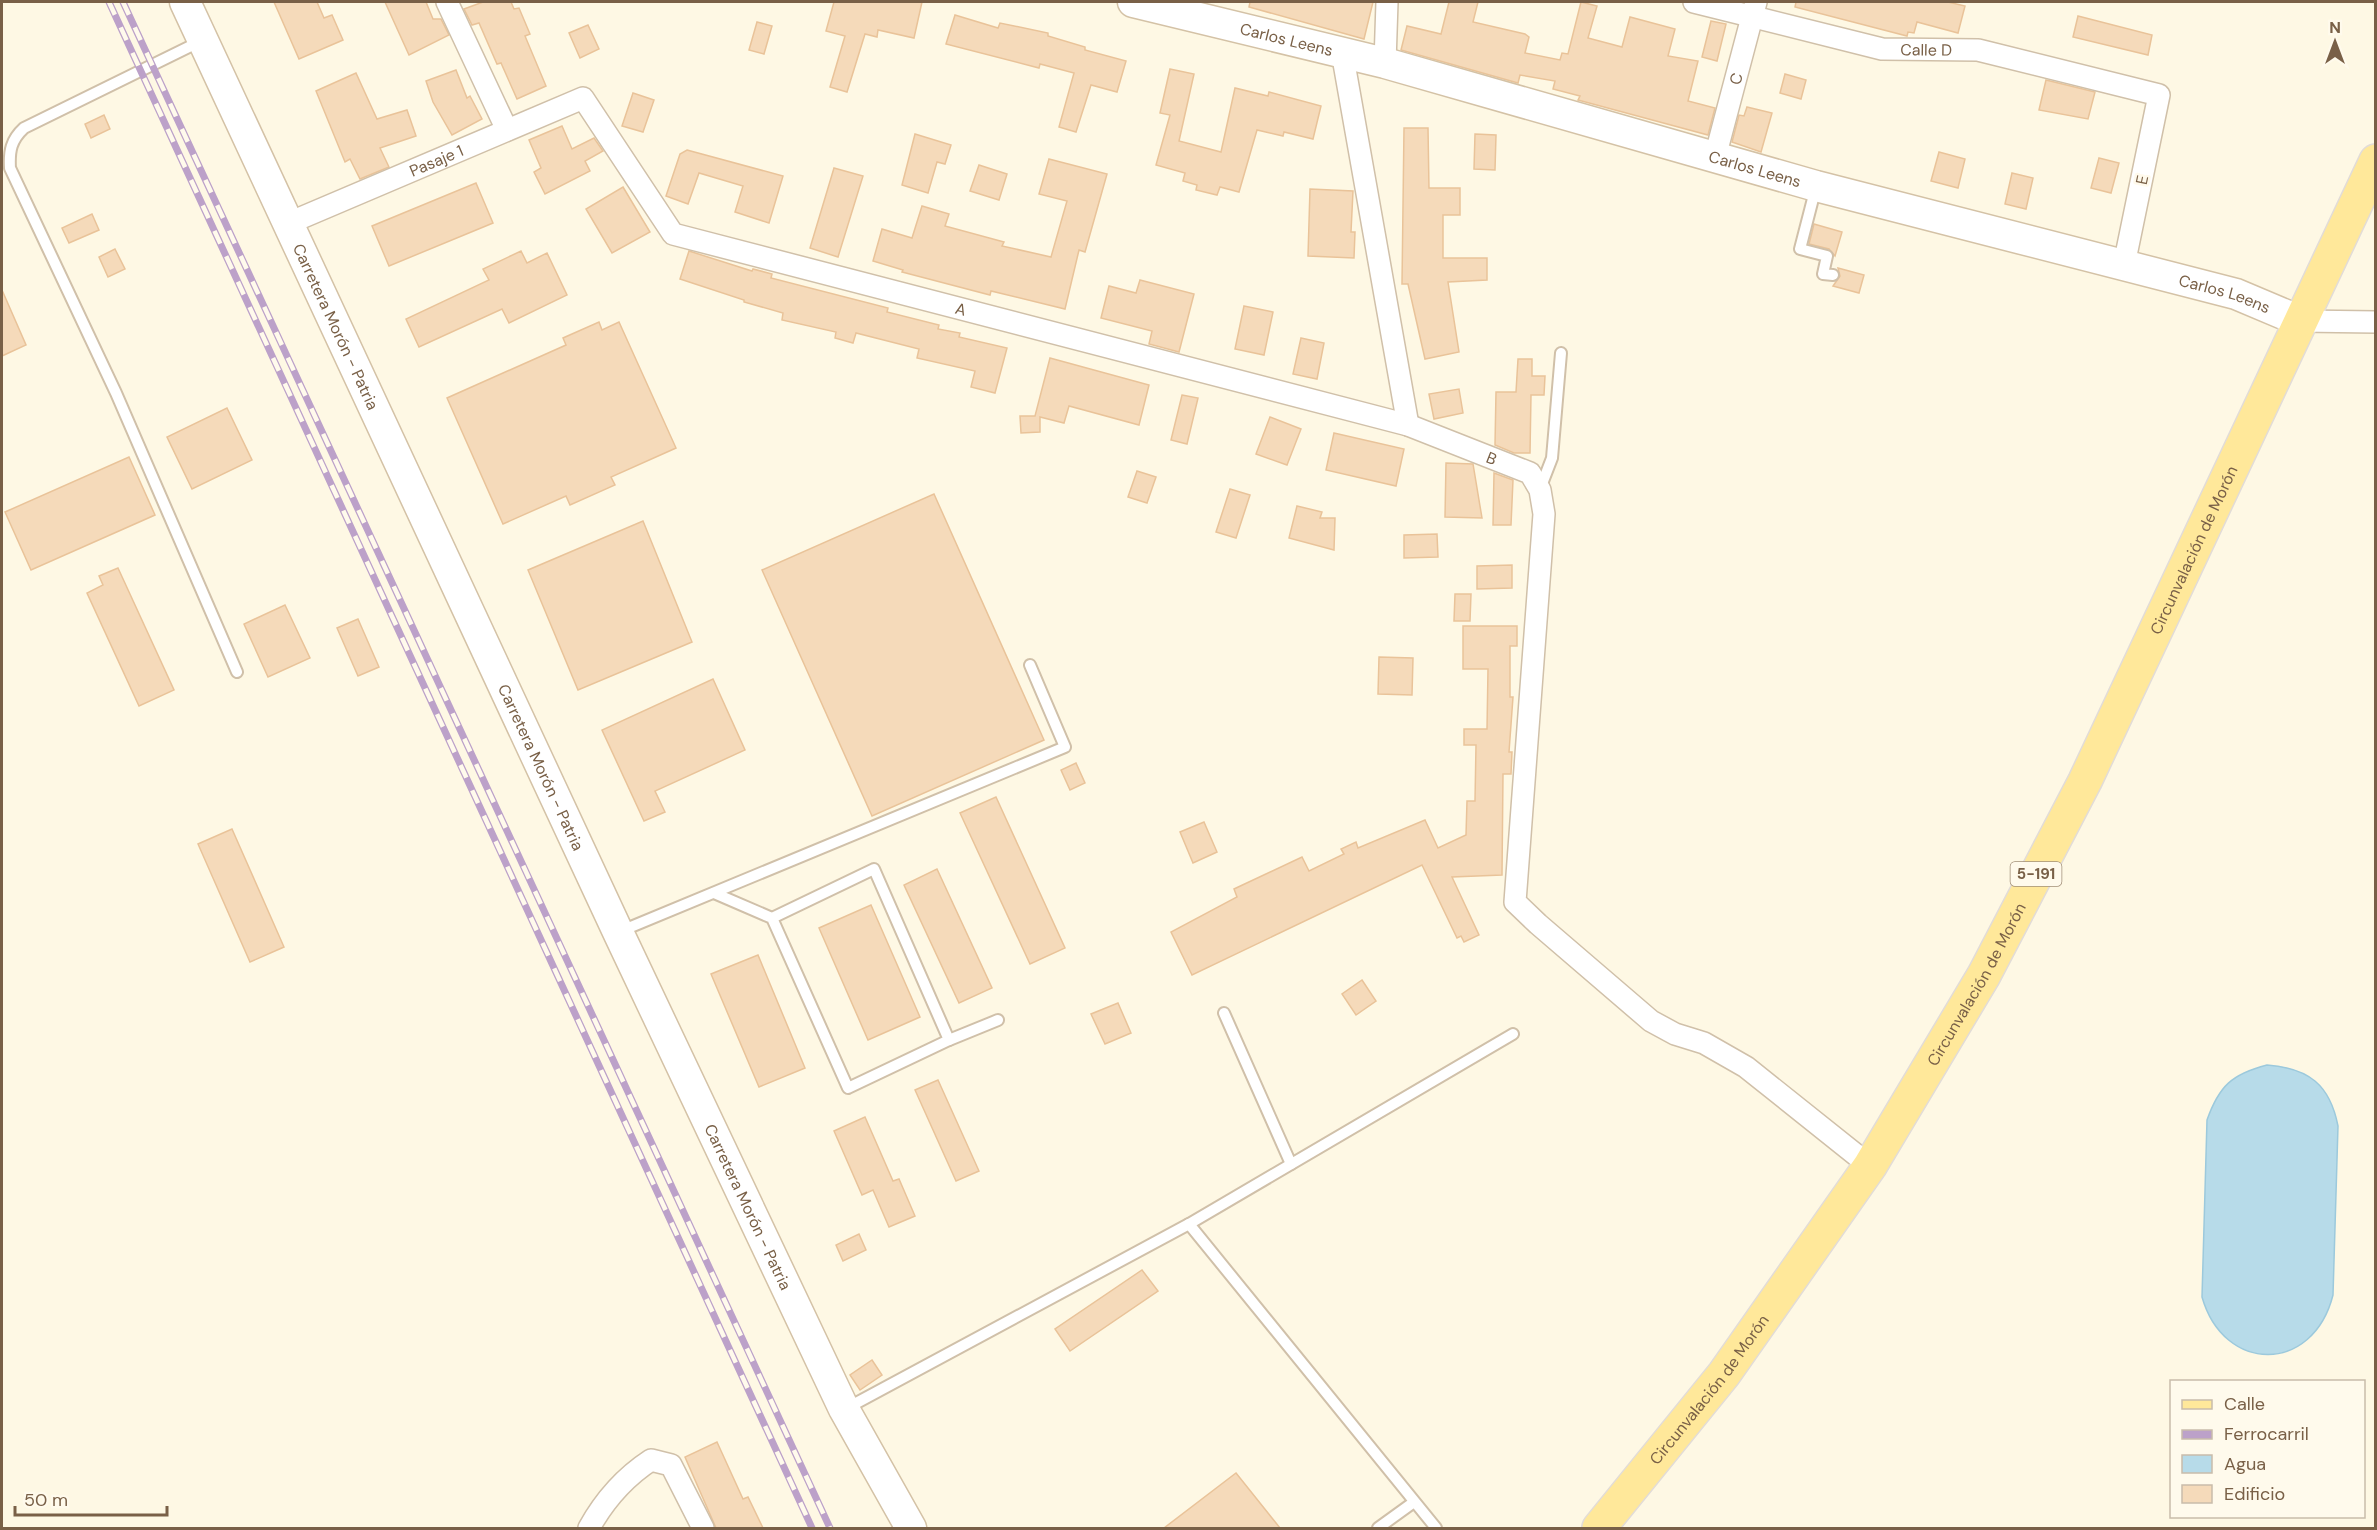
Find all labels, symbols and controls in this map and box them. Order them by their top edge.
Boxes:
north arrow [2305,12,2365,72]
text: N [2329,17,2341,38]
street label: Carlos Leens [1238,18,1335,61]
street label: Calle D [1900,39,1952,60]
street label: C [1724,70,1747,87]
street label: Pasaje 1 [406,140,466,181]
street label: Carlos Leens [1706,145,1804,192]
street label: E [2131,173,2153,187]
street label: Carretera Morón - Patria [288,240,384,413]
street label: Carlos Leens [2177,269,2274,318]
street label: A [953,297,969,320]
street label: B [1483,446,1500,470]
street label: Circunvalación de Morón [2145,462,2242,638]
street label: Carretera Morón - Patria [493,681,589,854]
road number: 5-191 [2010,862,2062,886]
street label: Circunvalación de Morón [1922,899,2030,1070]
street label: Carretera Morón - Patria [700,1120,797,1293]
street label: Circunvalación de Morón [1644,1310,1773,1469]
legend [2170,1380,2365,1518]
text: Calle [2224,1392,2265,1416]
text: Ferrocarril [2224,1422,2309,1446]
text: Agua [2224,1452,2266,1476]
scale bar [15,1479,166,1517]
text: Edificio [2224,1482,2285,1506]
text: 50 m [24,1488,68,1512]

